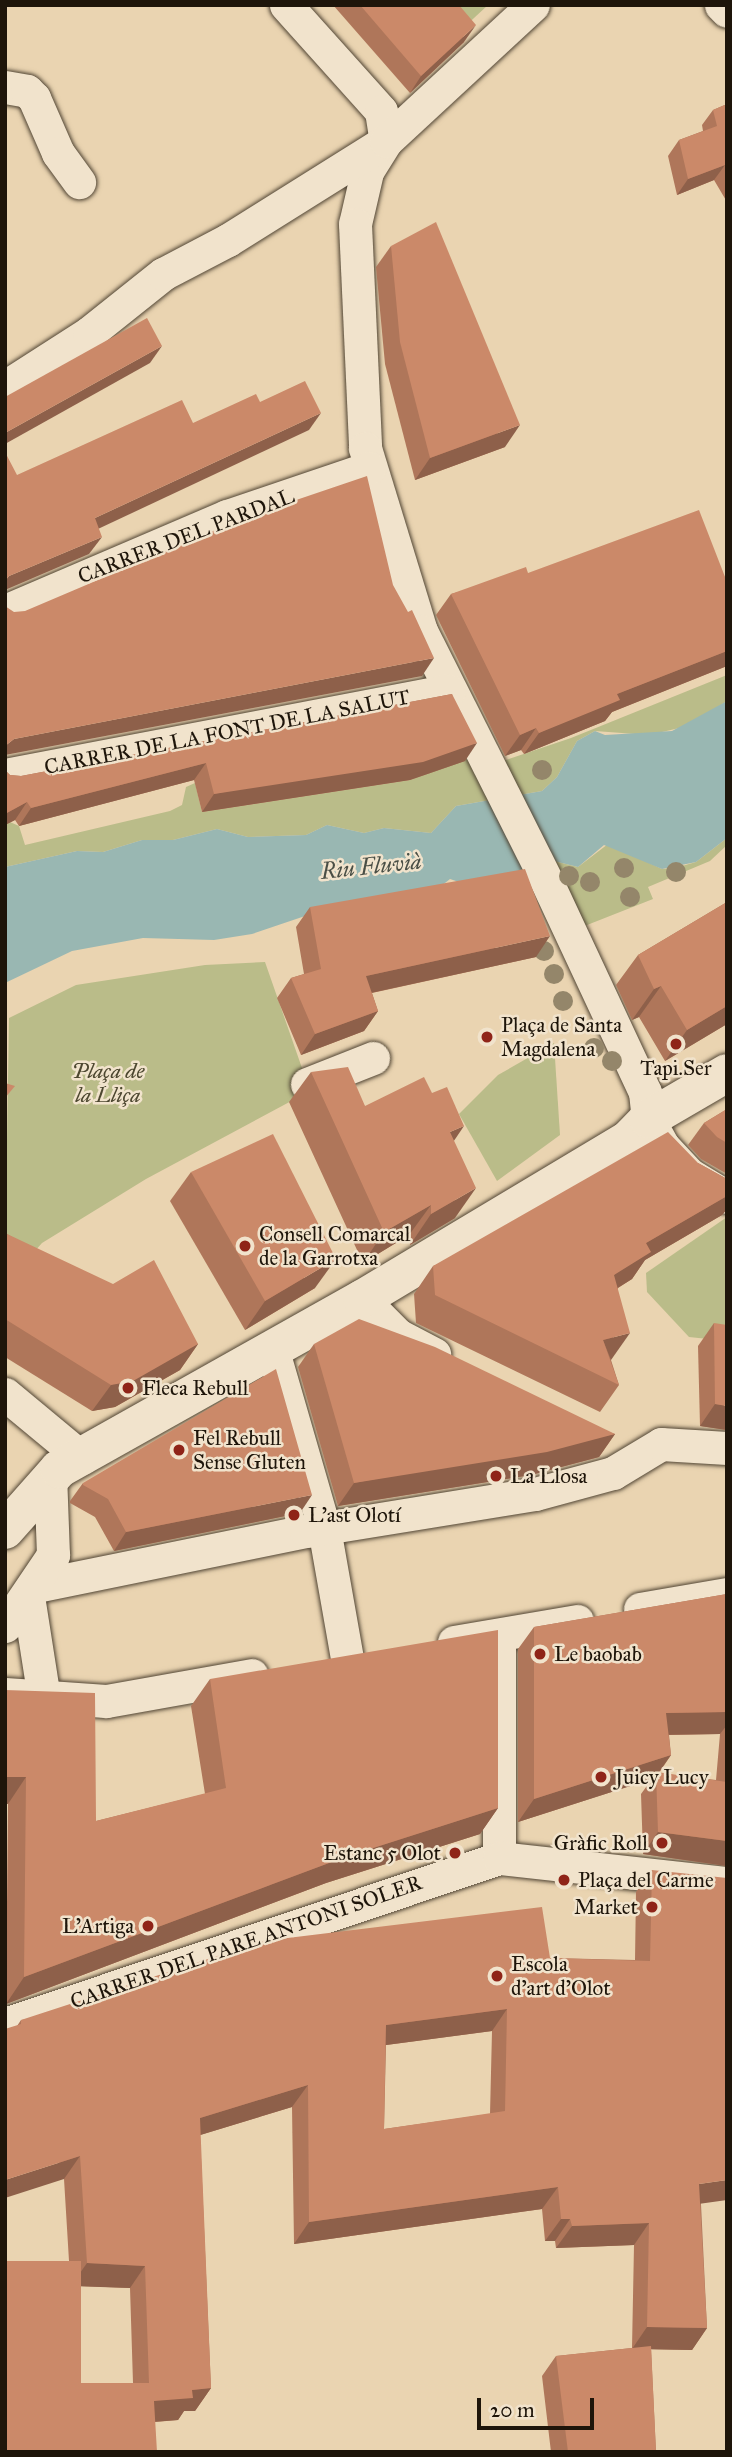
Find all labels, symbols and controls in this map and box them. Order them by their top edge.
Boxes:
street label: CARRER DEL PARDAL [74,483,298,589]
street label: CARRER DE LA FONT DE LA SALUT [42,684,412,780]
water label: Riu Fluvià [319,847,423,885]
place label: Plaça de Santa Magdalena [501,1012,622,1062]
marker: Plaça de Santa Magdalena [479,1029,495,1045]
marker: Tapi.Ser [668,1036,684,1052]
place label: Tapi.Ser [640,1055,712,1081]
park label: Plaça de la Lliça [72,1058,144,1108]
place label: Consell Comarcal de la Garrotxa [259,1221,410,1271]
marker: Consell Comarcal de la Garrotxa [237,1238,253,1254]
place label: Fleca Rebull [142,1375,248,1401]
marker: Fleca Rebull [120,1380,136,1396]
place label: Fel Rebull Sense Gluten [193,1425,306,1475]
marker: Fel Rebull Sense Gluten [171,1442,187,1458]
place label: La Llosa [510,1463,587,1489]
marker: La Llosa [488,1468,504,1484]
place label: L'ast Olotí [308,1502,401,1528]
marker: L'ast Olotí [286,1507,302,1523]
place label: Le baobab [554,1641,642,1667]
marker: Le baobab [532,1646,548,1662]
place label: Juicy Lucy [615,1764,709,1790]
marker: Juicy Lucy [593,1769,609,1785]
place label: Gràfic Roll [554,1830,648,1856]
marker: Gràfic Roll [654,1835,670,1851]
place label: Estanc 5 Olot [323,1840,441,1866]
marker: Estanc 5 Olot [447,1845,463,1861]
place label: Plaça del Carme [578,1867,714,1893]
street label: CARRER DEL PARE ANTONI SOLER [67,1870,425,2014]
marker: Plaça del Carme [556,1872,572,1888]
place label: Market [574,1894,638,1920]
marker: Market [644,1899,660,1915]
place label: L'Artiga [62,1913,134,1939]
marker: L'Artiga [140,1918,156,1934]
place label: Escola d'art d'Olot [511,1951,611,2001]
marker: Escola d'art d'Olot [489,1968,505,1984]
scale bar [480,2384,597,2428]
text: 20 m [490,2397,535,2423]

